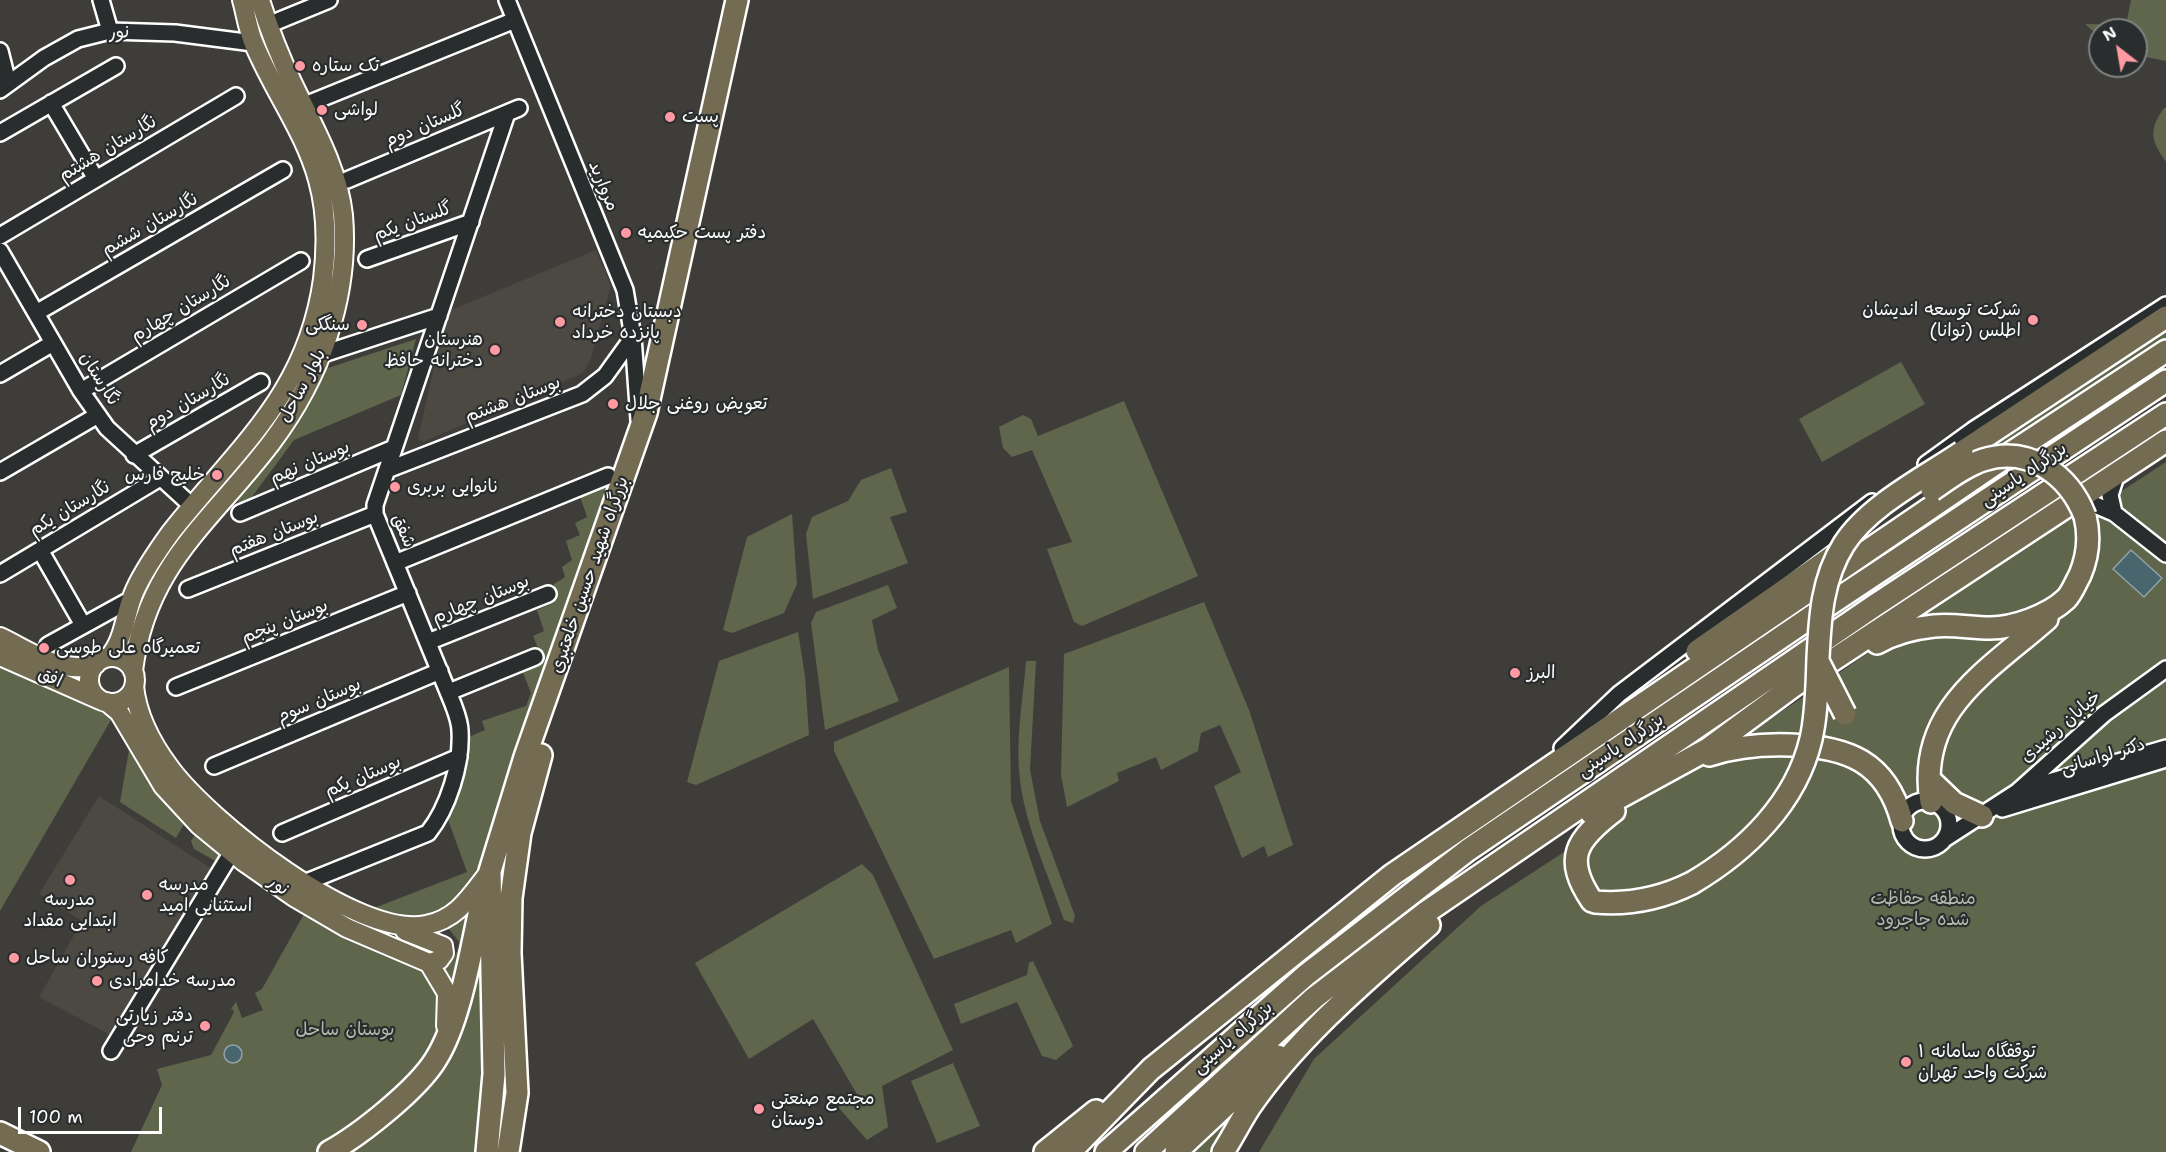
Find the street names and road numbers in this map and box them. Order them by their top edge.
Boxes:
street label: نور [108,21,130,45]
street label: گلستان دوم [381,99,469,153]
street label: نگارستان هشتم [55,111,161,187]
street label: مروارید [583,158,623,214]
street label: نگارستان ششم [98,189,202,261]
street label: گلستان یکم [371,198,455,246]
street label: نگارستان چهارم [127,271,235,347]
street label: بلوار ساحل [275,345,331,427]
street label: نگارستان [74,348,124,410]
street label: نگارستان دوم [142,369,234,435]
street label: بوستان هشتم [462,372,564,428]
street label: بوستان نهم [267,437,353,489]
street label: بزرگراه یاسینی [1977,438,2071,512]
street label: بزرگراه شهید حسین خلعتبری [546,474,634,676]
street label: نگارستان یکم [26,476,114,542]
street label: بوستان هفتم [226,506,322,562]
street label: شفق [386,511,420,551]
street label: بوستان چهارم [429,571,533,629]
street label: بوستان پنجم [239,595,331,649]
street label: افق [34,663,66,693]
street label: بوستان سوم [274,674,364,728]
street label: خیابان رشیدی [2016,686,2106,768]
street label: بزرگراه یاسینی [1574,709,1668,783]
street label: دکتر لواسانی [2058,734,2148,780]
street label: بوستان یکم [322,751,404,803]
street label: نور [263,871,293,901]
street label: بزرگراه یاسینی [1188,997,1278,1079]

